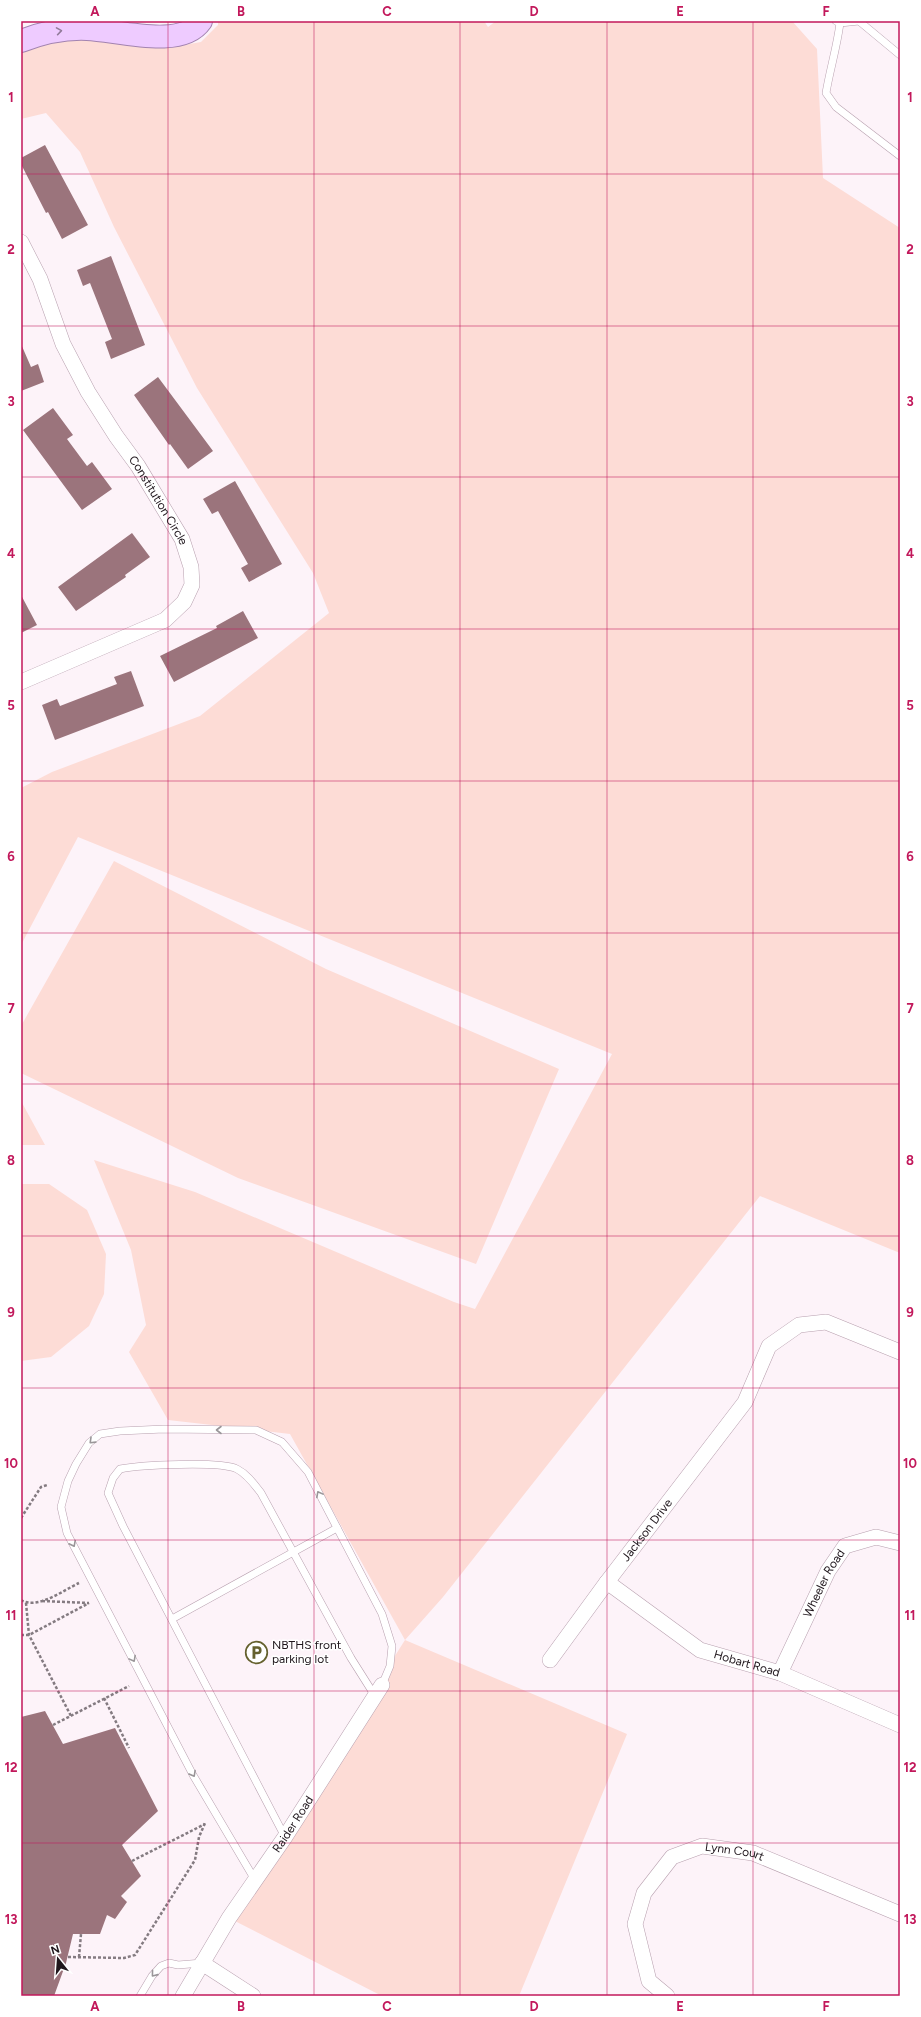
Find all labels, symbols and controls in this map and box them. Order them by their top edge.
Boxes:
text: A [90,4,100,19]
text: B [237,4,245,19]
text: C [382,4,392,19]
text: D [529,4,539,19]
text: E [676,4,684,19]
text: F [822,4,830,19]
one-way arrow [56,27,62,36]
text: 1 [8,90,14,105]
text: 1 [907,90,913,105]
text: 2 [7,242,15,257]
text: 2 [906,242,914,257]
text: 3 [7,394,15,409]
text: 3 [906,394,914,409]
street label: Constitution Circle [126,453,191,547]
text: 4 [7,546,15,561]
text: 4 [906,546,914,561]
text: 5 [7,698,15,713]
text: 5 [906,698,914,713]
text: 6 [7,849,15,864]
text: 6 [906,849,914,864]
text: 7 [7,1001,15,1016]
text: 7 [906,1001,914,1016]
text: 8 [7,1153,15,1168]
text: 8 [906,1153,914,1168]
text: 9 [7,1305,15,1320]
text: 9 [906,1305,914,1320]
one-way arrow [216,1426,222,1434]
one-way arrow [89,1436,97,1444]
text: 10 [4,1456,18,1471]
text: 10 [903,1456,917,1471]
one-way arrow [317,1491,324,1498]
street label: Jackson Drive [619,1496,675,1564]
one-way arrow [68,1539,76,1547]
street label: Wheeler Road [800,1546,848,1620]
text: 11 [6,1608,16,1623]
text: 11 [905,1608,915,1623]
place label: NBTHS front parking lot [272,1638,342,1666]
parking icon: NBTHS front parking lot [244,1639,270,1665]
street label: Hobart Road [712,1647,782,1680]
one-way arrow [128,1655,136,1662]
text: 12 [4,1760,18,1775]
text: 12 [903,1760,917,1775]
one-way arrow [189,1770,196,1777]
street label: Raider Road [269,1793,316,1855]
street label: Lynn Court [704,1839,767,1864]
text: 13 [5,1912,17,1927]
text: 13 [904,1912,916,1927]
north arrow [38,1939,78,1979]
text: N [49,1942,61,1957]
one-way arrow [152,1970,159,1977]
text: A [90,1999,100,2014]
text: B [237,1999,245,2014]
text: C [382,1999,392,2014]
text: D [529,1999,539,2014]
text: E [676,1999,684,2014]
text: F [822,1999,830,2014]

